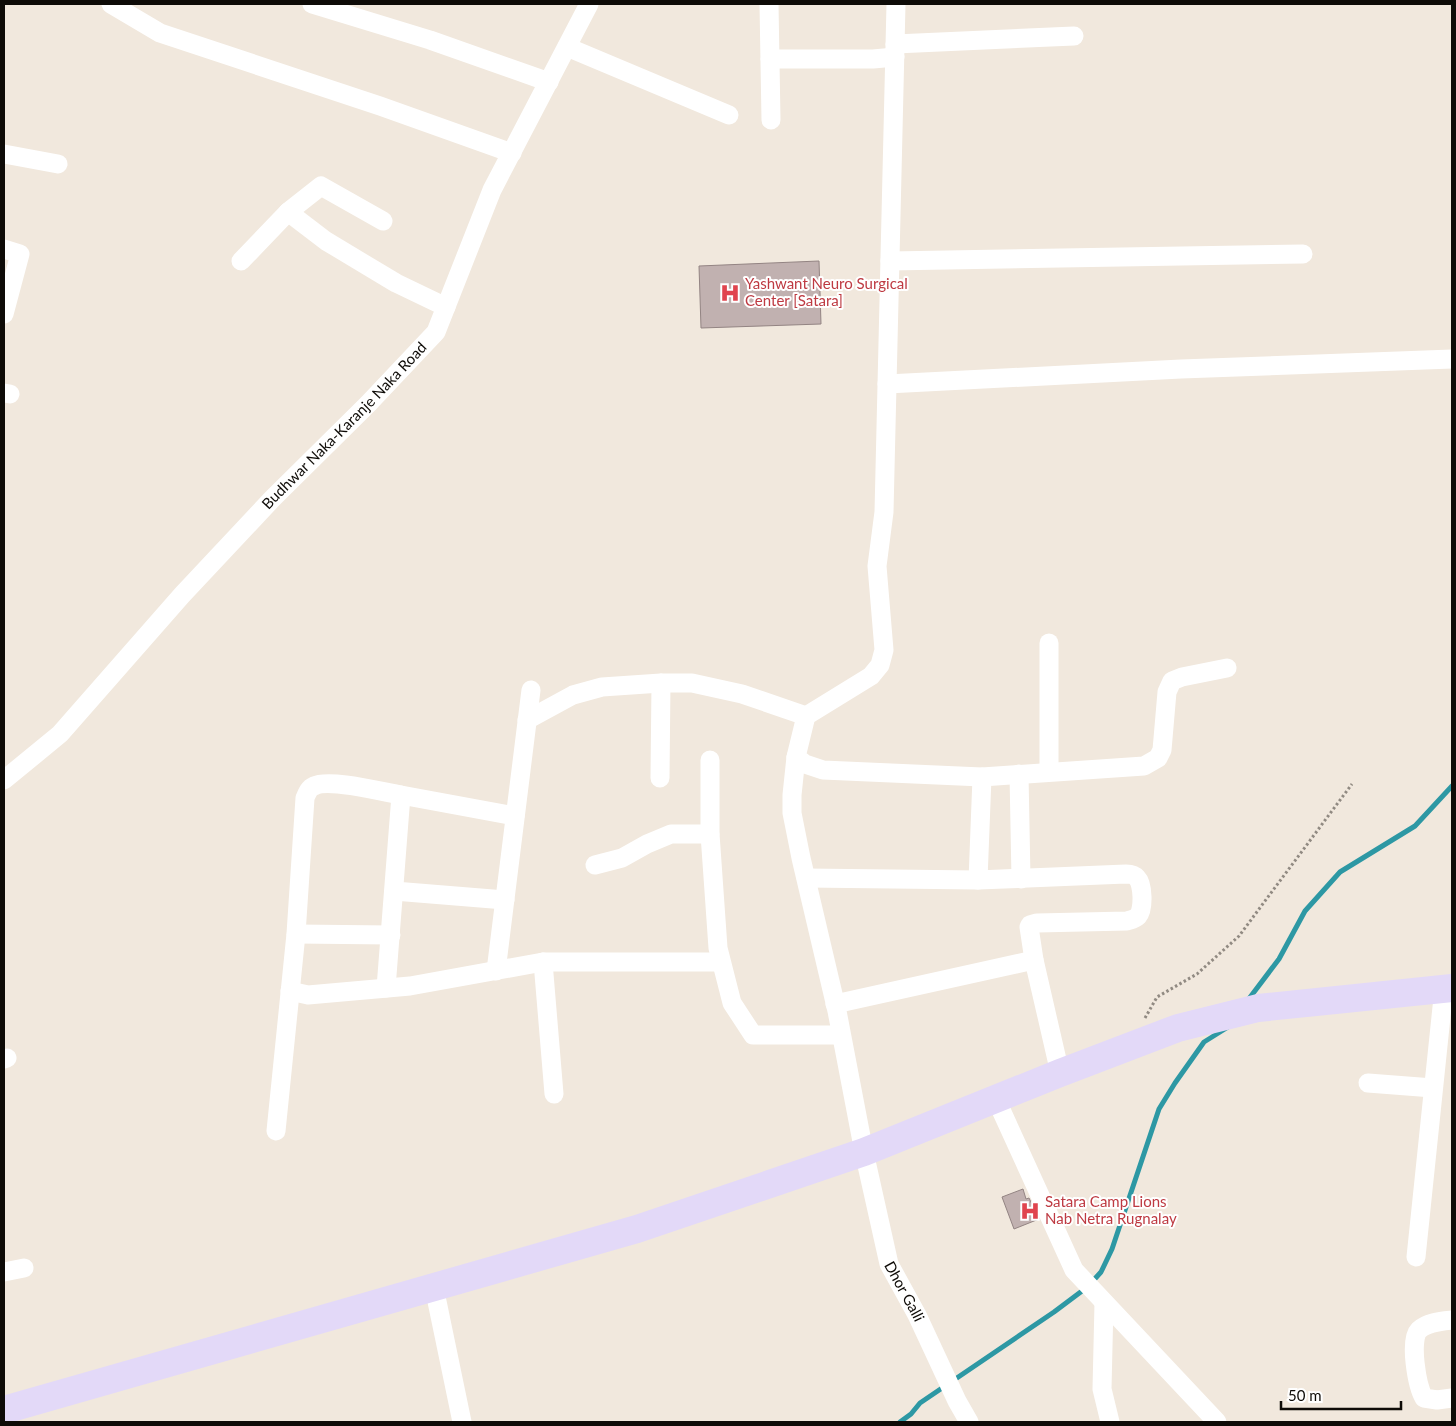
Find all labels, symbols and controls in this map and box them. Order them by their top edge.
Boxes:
place label: Yashwant Neuro Surgical Center [Satara] [745,274,908,309]
hospital icon: Yashwant Neuro Surgical Center [Satara] [719,282,741,304]
street label: Budhwar Naka-Karanje Naka Road [258,338,430,512]
place label: Satara Camp Lions Nab Netra Rugnalay [1045,1192,1177,1227]
hospital icon: Satara Camp Lions Nab Netra Rugnalay [1019,1200,1041,1222]
street label: Dhor Galli [881,1258,929,1324]
scale bar [1281,1378,1401,1410]
text: 50 m [1288,1386,1322,1404]

